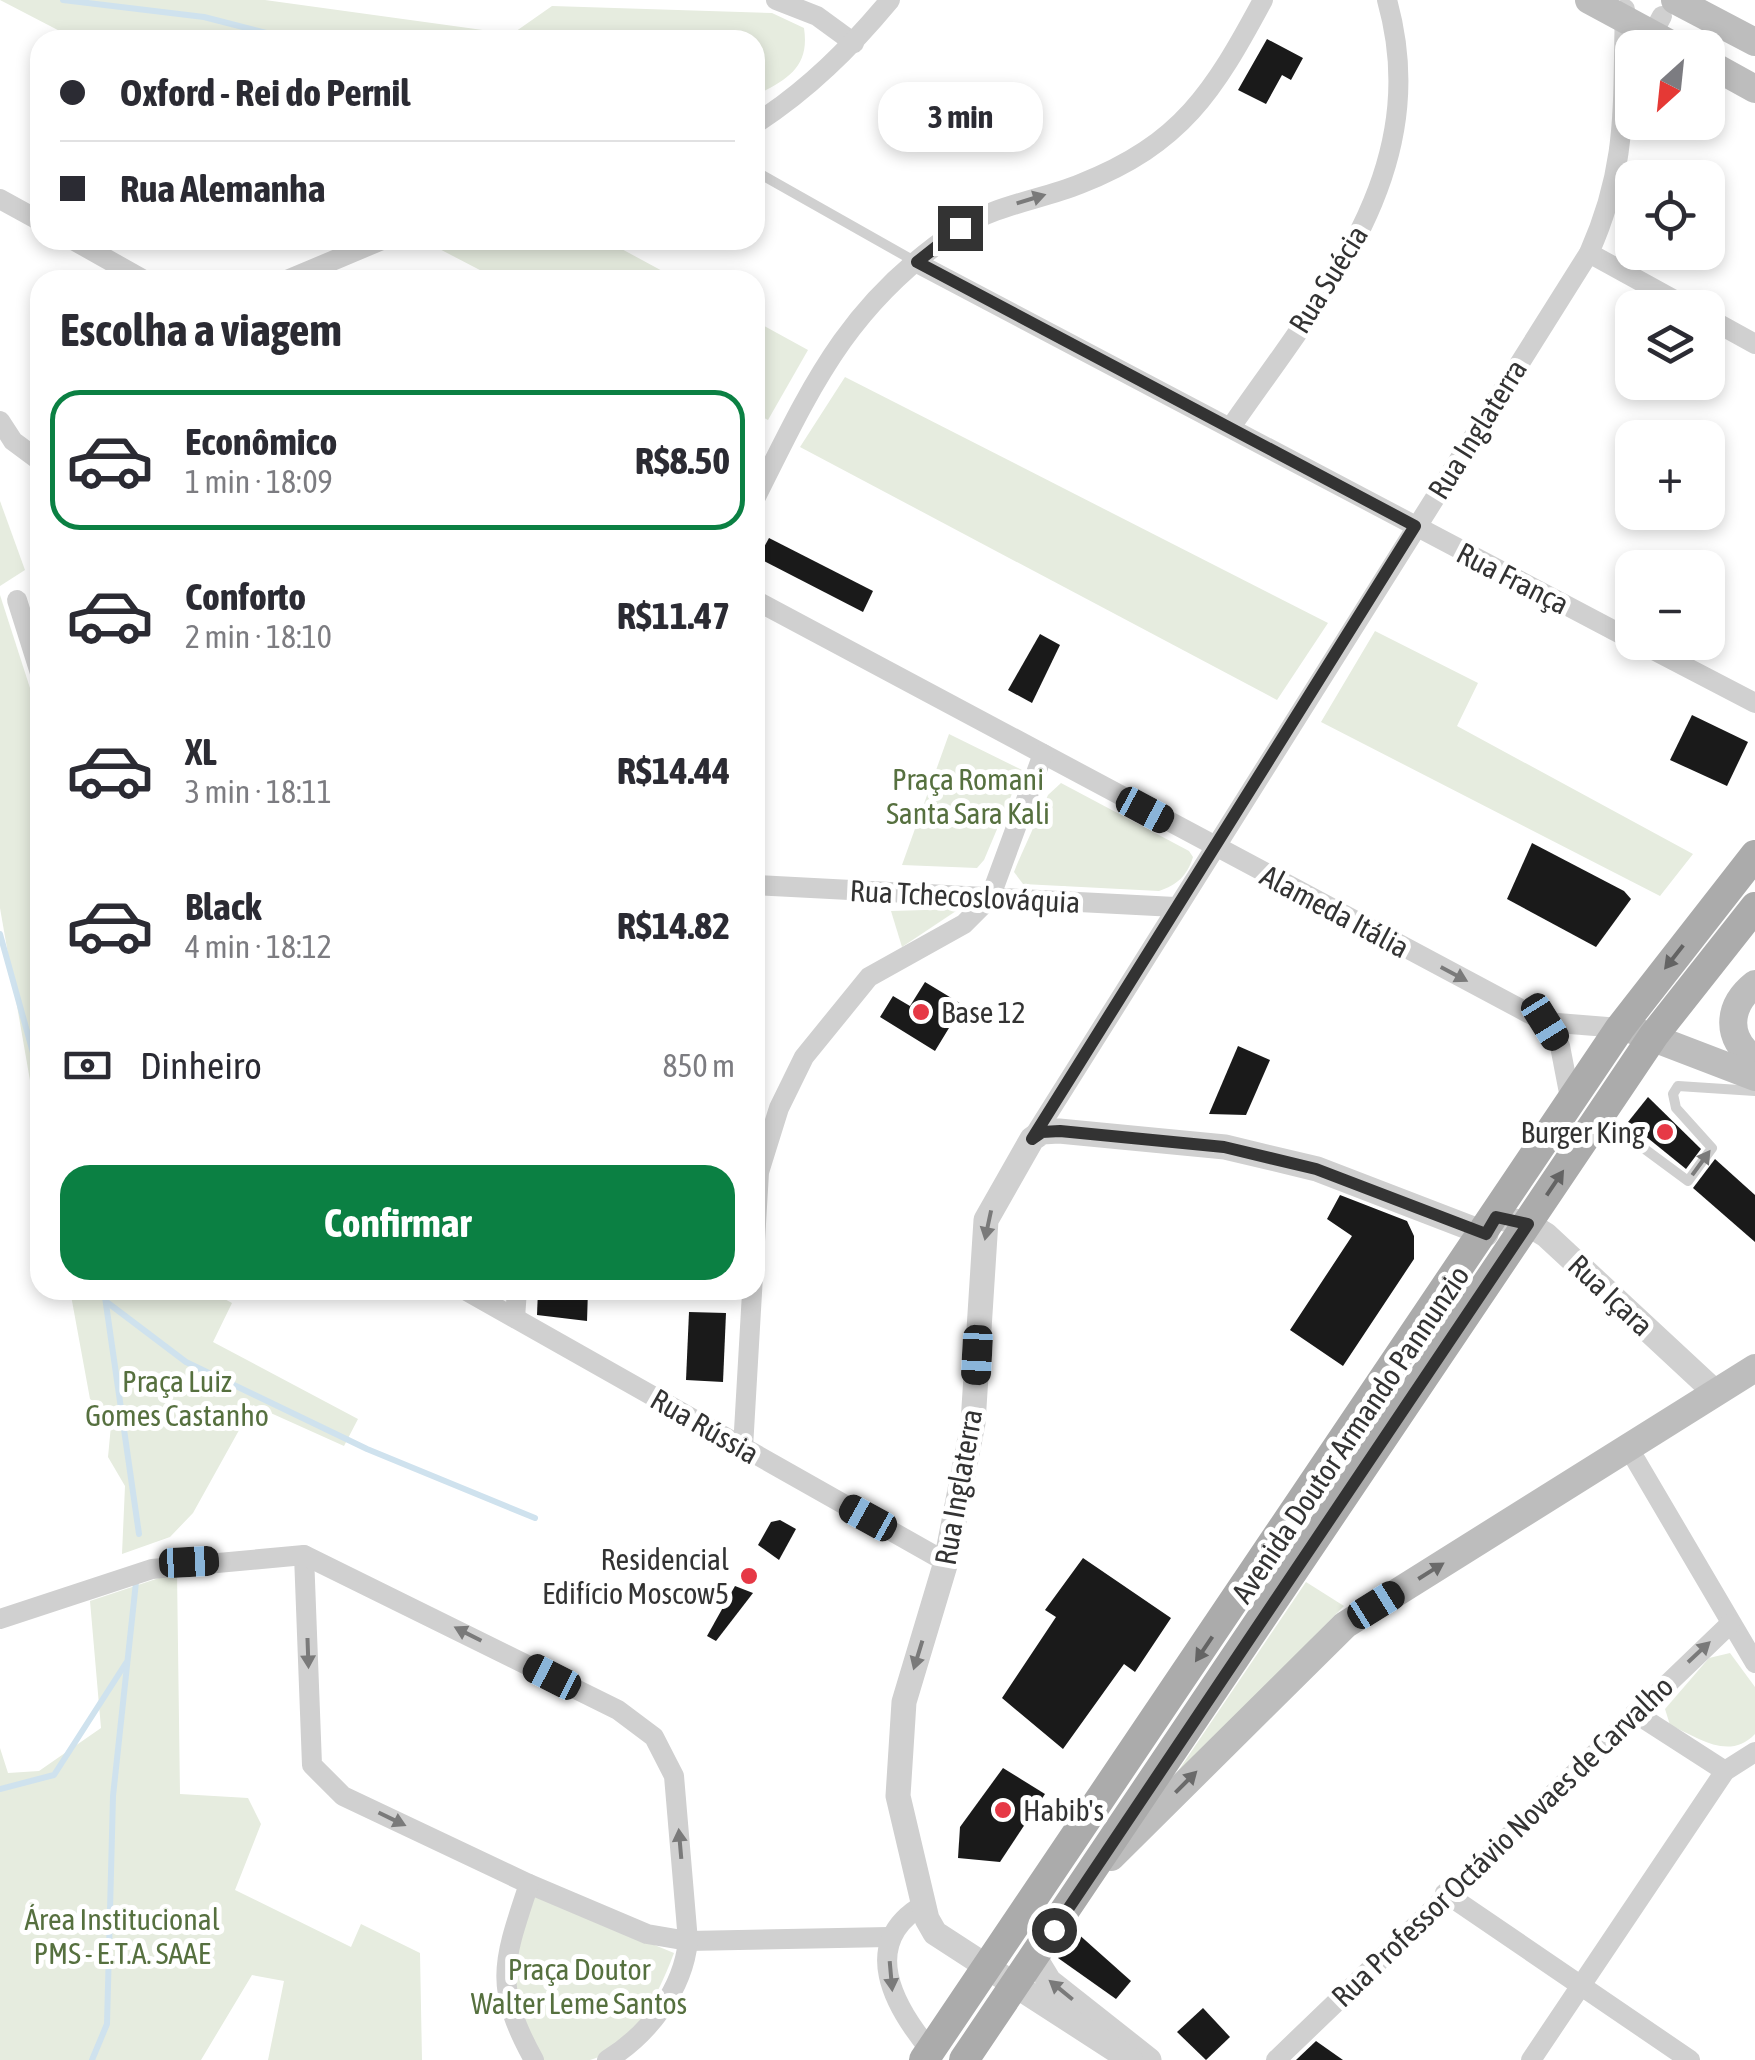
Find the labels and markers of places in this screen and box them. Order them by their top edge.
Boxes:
place label: Base 12 [941,995,1026,1029]
marker: Base 12 [910,1001,932,1023]
place label: Burger King [1520,1115,1645,1149]
marker: Burger King [1654,1121,1676,1143]
place label: Residencial Edifício Moscow5 [542,1542,729,1610]
marker: Residencial Edifício Moscow5 [738,1565,760,1587]
place label: Habib's [1023,1793,1104,1827]
marker: Habib's [992,1799,1014,1821]

